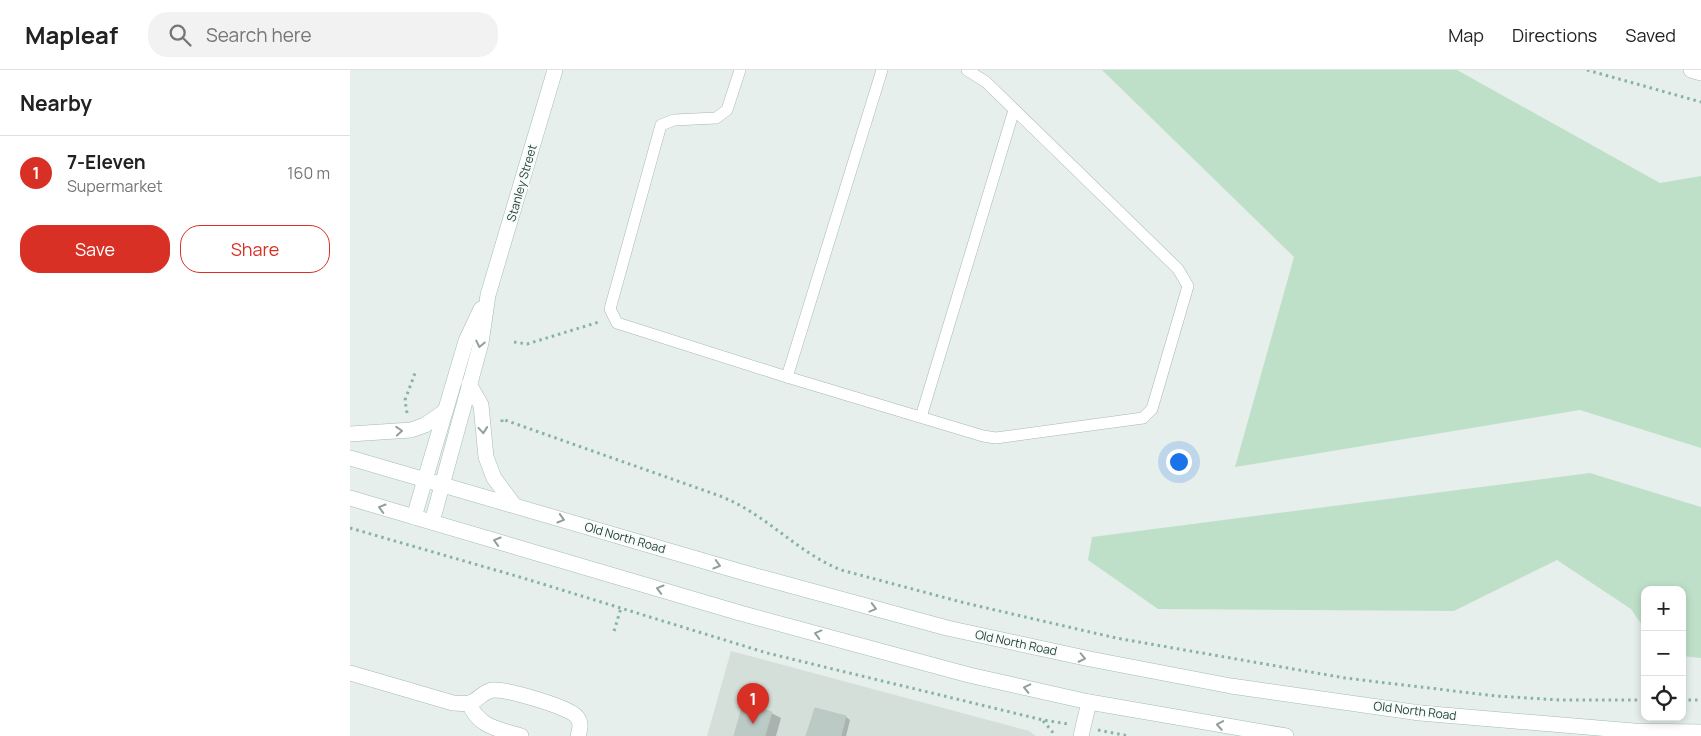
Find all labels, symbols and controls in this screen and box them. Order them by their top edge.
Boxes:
search box [148,12,498,57]
text: Mapleaf [25,18,118,51]
icon: search [166,21,194,49]
text: Search here [206,22,312,48]
text: Map [1448,23,1484,47]
text: Directions [1512,23,1597,47]
text: Saved [1625,23,1676,47]
text: Nearby [20,89,92,117]
street label: Stanley Street [502,142,541,223]
text: 7-Eleven [67,149,146,175]
text: 1 [32,162,40,184]
text: 160 m [287,162,330,184]
text: Supermarket [67,175,163,197]
button: Save [20,225,170,273]
button: Share [180,225,330,273]
one-way arrow [475,339,486,348]
one-way arrow [395,426,403,437]
one-way arrow [477,426,488,434]
your location [1166,449,1192,475]
one-way arrow [378,503,387,513]
one-way arrow [556,513,564,523]
street label: Old North Road [583,518,668,557]
one-way arrow [494,537,502,547]
one-way arrow [712,559,720,569]
one-way arrow [656,585,665,595]
map controls [1641,586,1686,721]
button: + [1641,586,1686,631]
one-way arrow [869,602,878,613]
street label: Old North Road [974,626,1059,659]
one-way arrow [814,629,823,640]
button: − [1641,631,1686,676]
one-way arrow [1078,652,1087,663]
button: locate [1641,676,1686,721]
pin: 1 [737,683,769,724]
one-way arrow [1022,683,1031,694]
street label: Old North Road [1373,697,1457,724]
one-way arrow [1216,721,1225,731]

